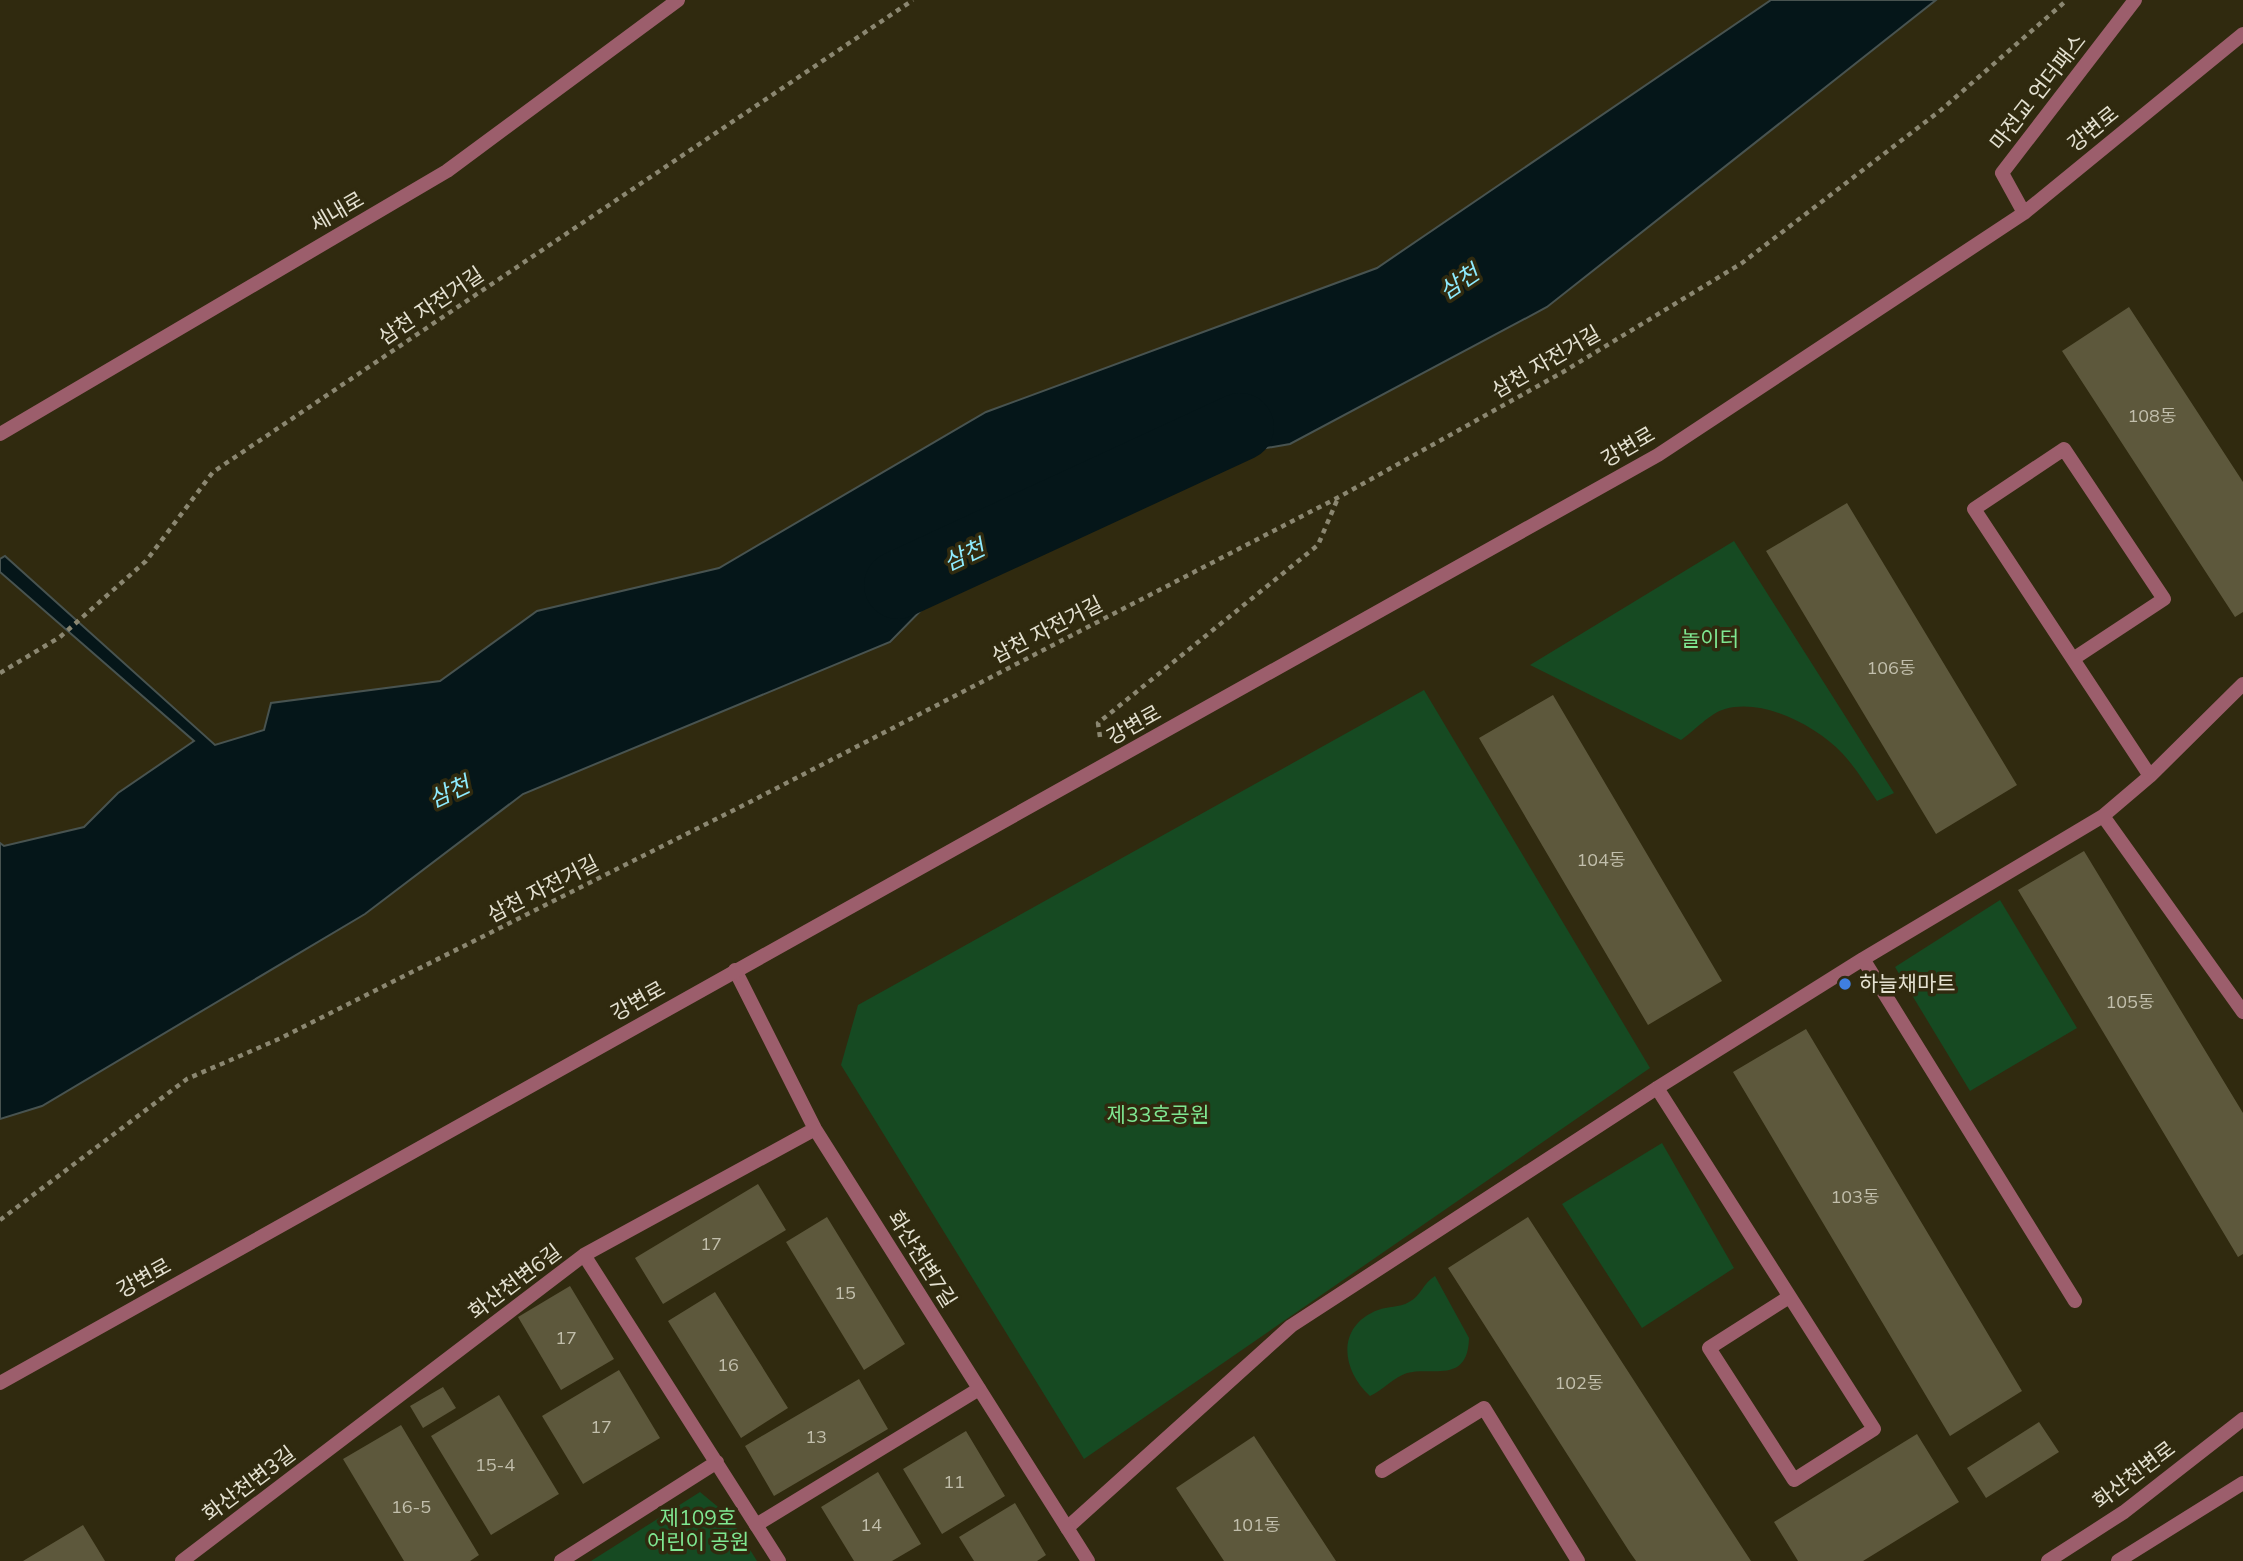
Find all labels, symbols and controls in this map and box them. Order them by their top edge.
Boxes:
street label: 마전교 언더패스 [1984,28,2091,155]
street label: 강변로 [2062,100,2123,157]
street label: 세내로 [305,185,368,237]
water label: 삼천 [1433,256,1487,305]
street label: 삼천 자전거길 [373,260,488,350]
street label: 삼천 자전거길 [1486,320,1605,403]
house number: 108동 [2128,404,2176,427]
street label: 강변로 [1596,420,1659,472]
water label: 삼천 [938,531,992,577]
street label: 삼천 자전거길 [987,590,1107,668]
park label: 놀이터 [1681,625,1739,651]
house number: 106동 [1867,656,1915,679]
street label: 강변로 [1102,699,1165,750]
water label: 삼천 [423,768,477,814]
house number: 104동 [1577,848,1625,871]
street label: 삼천 자전거길 [483,849,603,927]
place label: 하늘채마트 [1859,970,1956,996]
street label: 강변로 [606,975,669,1026]
marker: 하늘채마트 [1837,976,1853,992]
house number: 105동 [2106,990,2154,1013]
park label: 제33호공원 [1107,1101,1209,1127]
house number: 103동 [1831,1185,1879,1208]
street label: 화산천변7길 [883,1205,963,1312]
house number: 17 [700,1232,722,1255]
street label: 화산천변6길 [463,1238,566,1324]
street label: 강변로 [112,1252,175,1303]
house number: 15 [834,1281,856,1304]
house number: 17 [555,1326,577,1349]
house number: 16 [717,1353,739,1376]
house number: 102동 [1555,1371,1603,1394]
house number: 17 [590,1415,612,1438]
house number: 13 [805,1425,827,1448]
street label: 화산천변로 [2087,1435,2180,1514]
street label: 화산천변3길 [197,1440,300,1526]
house number: 15-4 [475,1453,515,1476]
house number: 11 [943,1470,965,1493]
house number: 16-5 [391,1495,431,1518]
park label: 제109호 어린이 공원 [647,1504,749,1554]
house number: 14 [860,1513,882,1536]
house number: 101동 [1232,1513,1280,1536]

